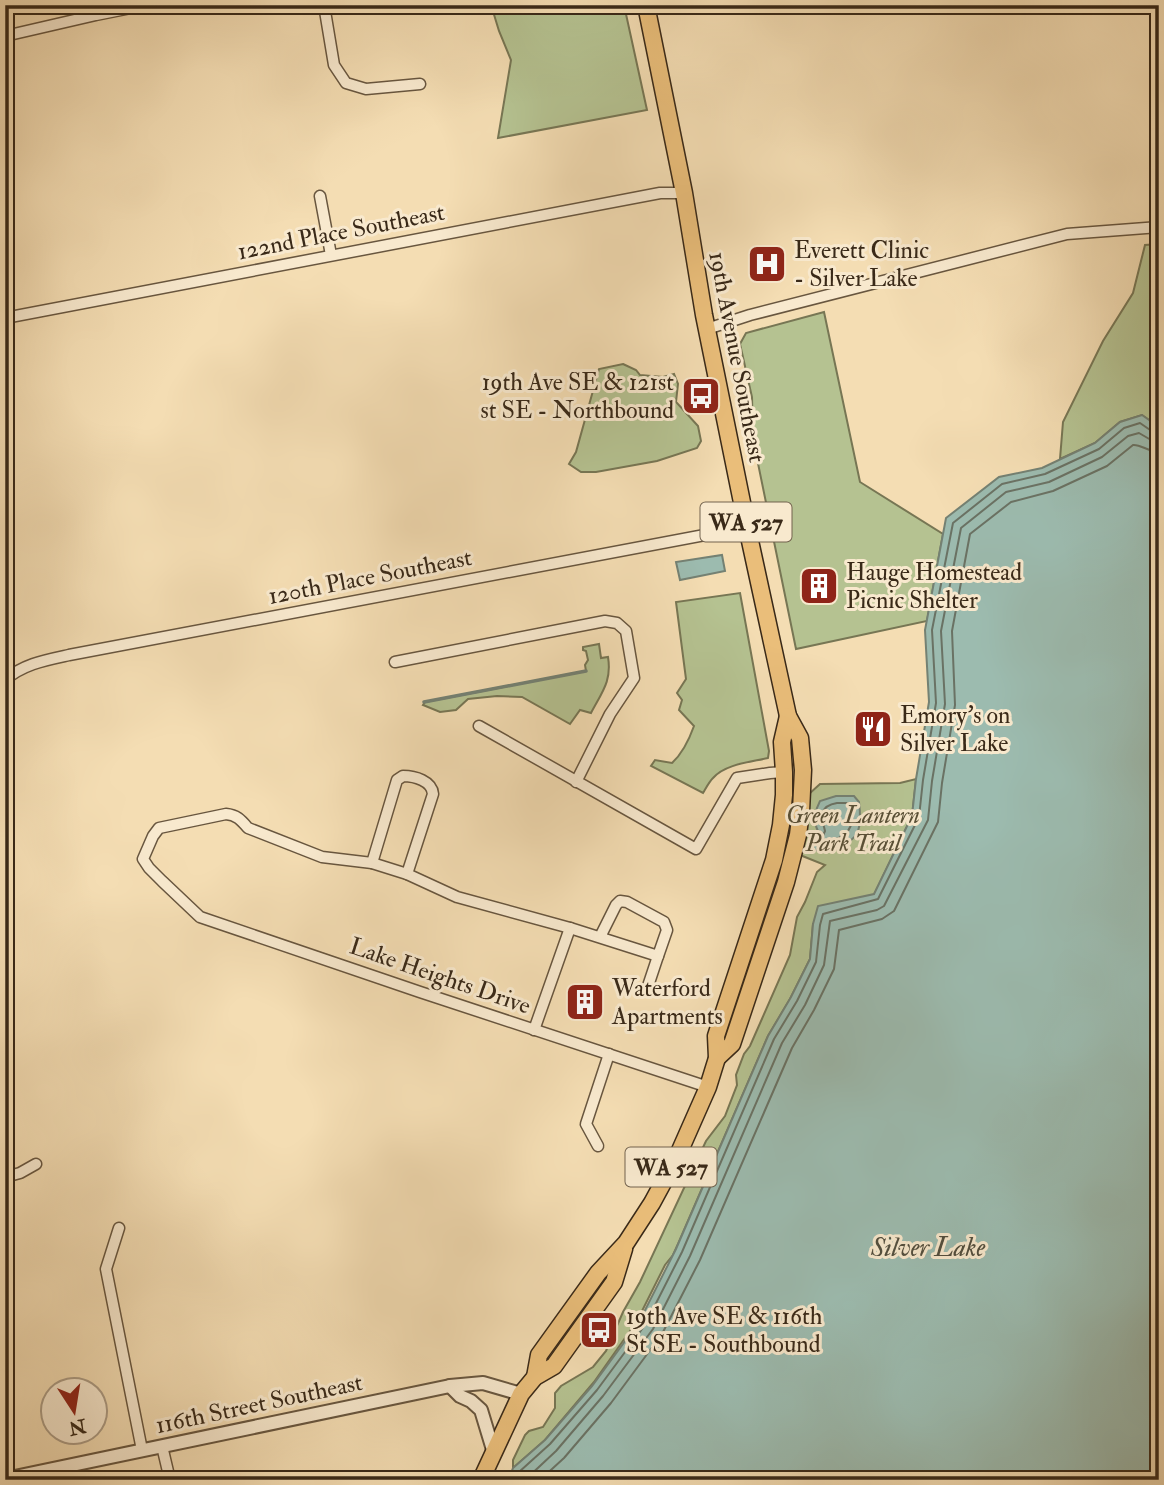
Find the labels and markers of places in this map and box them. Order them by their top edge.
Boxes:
place label: Everett Clinic - Silver Lake [794,235,929,294]
hospital icon: Everett Clinic - Silver Lake [746,243,788,285]
place label: 19th Ave SE & 121st st SE - Northbound [481,367,674,426]
bus stop icon: 19th Ave SE & 121st st SE - Northbound [680,375,722,417]
place label: Hauge Homestead Picnic Shelter [846,557,1022,616]
building icon: Hauge Homestead Picnic Shelter [798,565,840,607]
place label: Emory's on Silver Lake [900,700,1010,759]
restaurant icon: Emory's on Silver Lake [852,708,894,750]
place label: Waterford Apartments [611,973,723,1032]
building icon: Waterford Apartments [564,981,606,1023]
place label: 19th Ave SE & 116th St SE - Southbound [626,1301,823,1360]
bus stop icon: 19th Ave SE & 116th St SE - Southbound [578,1309,620,1351]

